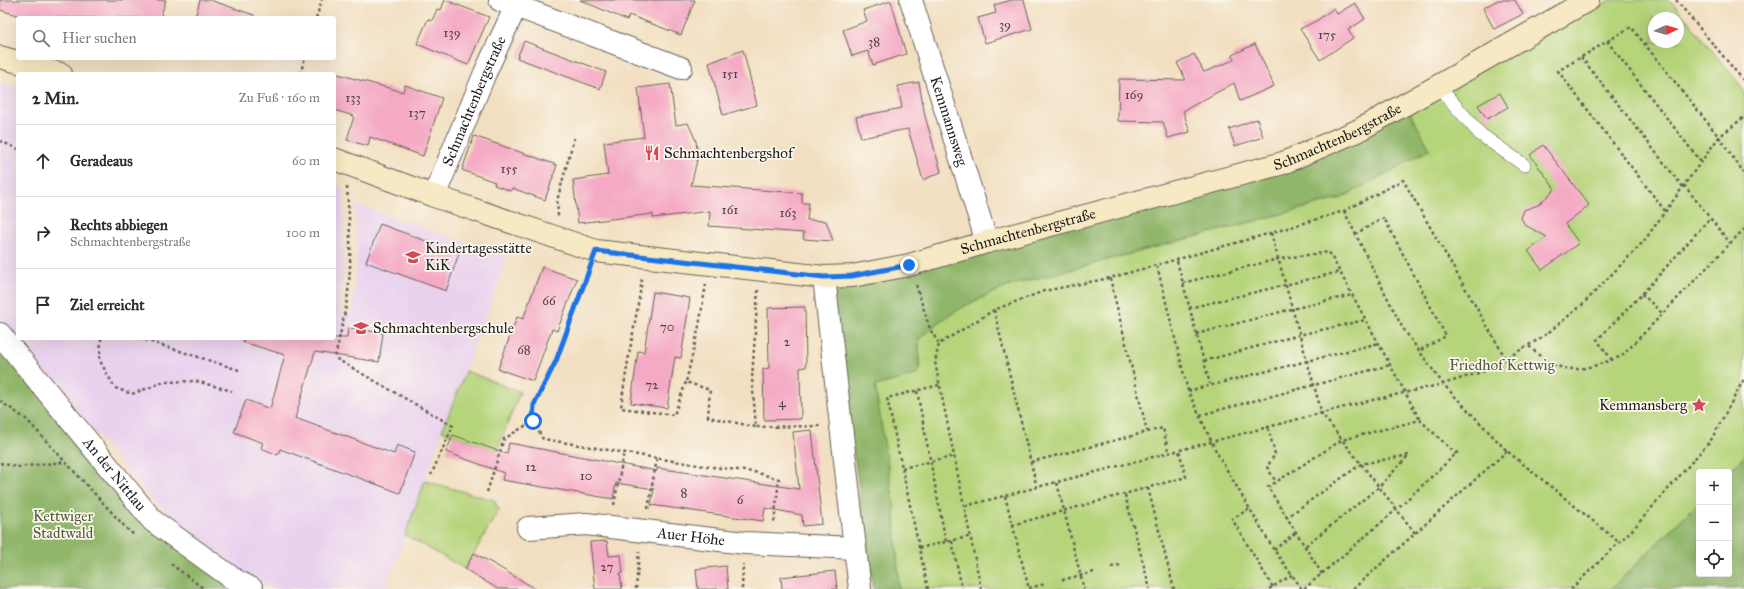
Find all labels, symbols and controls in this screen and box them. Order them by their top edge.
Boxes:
north arrow [1648,12,1684,48]
search box [16,16,336,60]
house number: 39 [999,17,1011,33]
house number: 139 [443,25,461,41]
icon: search [30,27,52,49]
house number: 175 [1318,27,1336,43]
text: Hier suchen [62,29,137,47]
street label: Schmachtenbergstraße [438,33,510,169]
house number: 38 [868,34,880,50]
house number: 151 [722,66,738,82]
street label: Kemmannsweg [927,74,972,169]
house number: 169 [1125,87,1143,103]
text: 2 Min. [32,88,79,109]
text: Zu Fuß · 160 m [239,90,320,106]
house number: 133 [345,90,361,106]
street label: Schmachtenbergstraße [1271,99,1404,174]
house number: 137 [408,105,426,121]
restaurant icon: Schmachtenbergshof [643,144,661,162]
place label: Schmachtenbergshof [664,144,796,162]
icon: ahead [32,150,54,172]
text: Geradeaus [70,152,133,170]
text: 60 m [292,153,320,169]
house number: 155 [500,161,518,177]
house number: 161 [722,202,738,218]
street label: Schmachtenbergstraße [958,204,1098,258]
house number: 163 [780,205,796,221]
text: Rechts abbiegen [70,216,168,234]
icon: right [32,222,54,244]
text: 100 m [286,225,320,241]
text: Schmachtenbergstraße [70,234,191,250]
place label: Kindertagesstätte KiK [425,239,532,274]
school or university icon: Kindertagesstätte KiK [404,248,422,266]
route end [900,256,918,274]
house number: 66 [542,293,556,309]
icon: arrive [32,294,54,316]
text: Ziel erreicht [70,296,145,314]
school or university icon: Schmachtenbergschule [352,319,370,337]
place label: Schmachtenbergschule [373,319,514,337]
house number: 70 [660,319,674,335]
house number: 2 [784,334,791,350]
house number: 68 [517,342,531,358]
park label: Friedhof Kettwig [1449,356,1556,374]
house number: 72 [645,377,659,393]
house number: 4 [778,395,786,411]
place label: Kemmansberg [1599,396,1688,414]
place icon: Kemmansberg [1690,396,1708,414]
route start [524,412,542,430]
street label: An der Nittlau [79,433,150,515]
house number: 12 [525,459,537,475]
house number: 10 [580,468,592,484]
map controls [1696,469,1732,577]
button: + [1696,469,1732,505]
house number: 8 [681,485,688,501]
house number: 6 [737,492,744,508]
button: − [1696,505,1732,541]
park label: Kettwiger Stadtwald [33,507,94,542]
street label: Auer Höhe [655,523,726,550]
button: locate [1696,541,1732,577]
house number: 27 [601,559,614,575]

